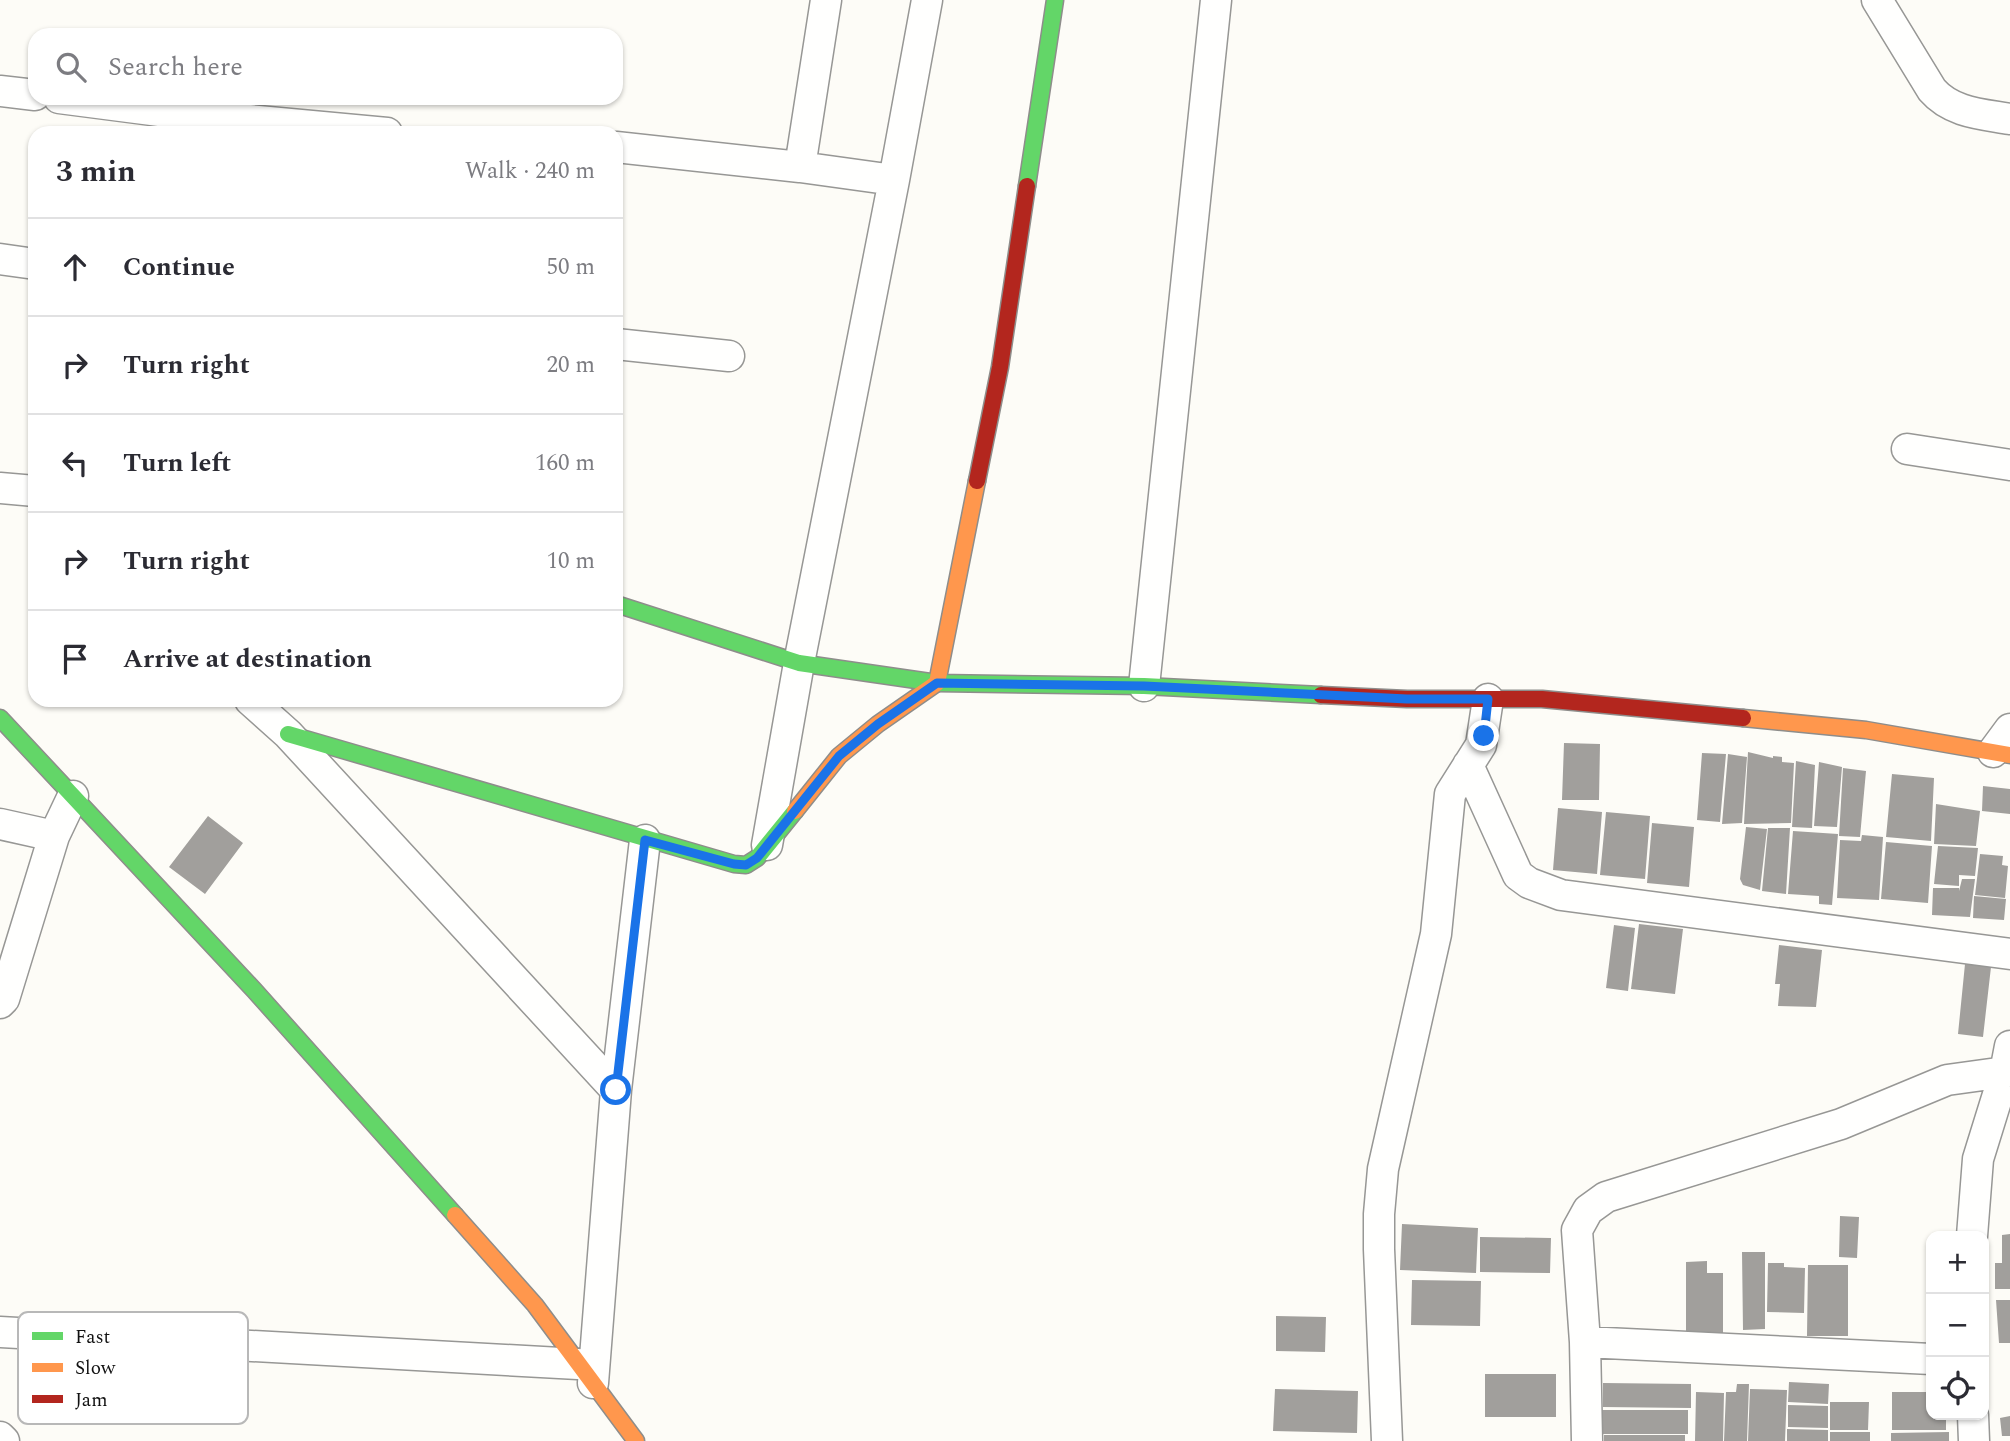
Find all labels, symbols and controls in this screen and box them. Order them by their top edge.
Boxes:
search box [28,28,623,105]
text: Search here [108,47,243,87]
icon: search [52,48,90,86]
text: 3 min [56,149,136,195]
text: Walk · 240 m [465,154,595,189]
text: Continue [123,247,235,287]
icon: ahead [56,248,94,286]
text: 50 m [546,250,595,285]
text: Turn right [123,345,250,385]
icon: right [56,346,94,384]
text: 20 m [546,348,595,383]
text: Turn left [123,443,231,483]
icon: left [56,444,94,482]
text: 160 m [535,446,595,481]
text: Turn right [123,541,250,581]
icon: right [56,542,94,580]
text: 10 m [546,544,595,579]
text: Arrive at destination [123,639,372,679]
icon: arrive [56,640,94,678]
route end [1468,720,1499,751]
route start [600,1074,631,1105]
map controls [1926,1231,1989,1420]
button: + [1926,1231,1989,1294]
button: − [1926,1294,1989,1357]
legend [18,1312,248,1424]
text: Fast [75,1323,111,1352]
text: Slow [75,1354,116,1383]
button: locate [1926,1357,1989,1420]
text: Jam [75,1386,107,1415]

